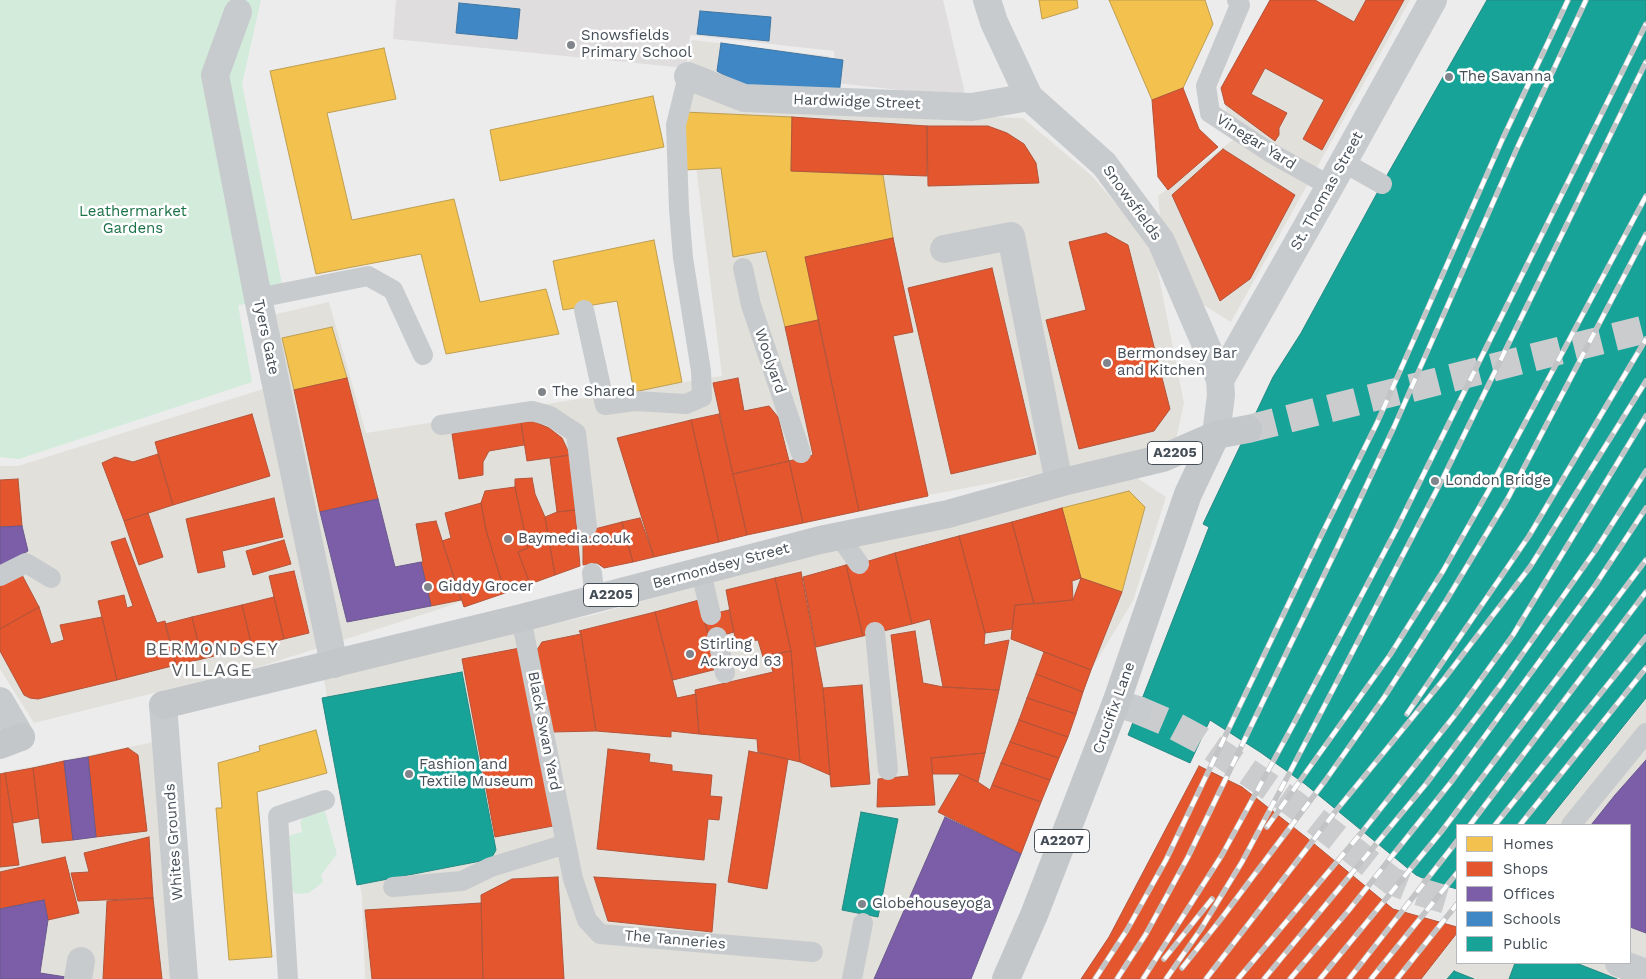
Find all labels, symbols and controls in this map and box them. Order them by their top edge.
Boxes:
place label: Snowsfields Primary School [581,27,692,62]
marker: Snowsfields Primary School [565,39,577,51]
place label: The Savanna [1459,68,1552,86]
marker: The Savanna [1443,71,1455,83]
street label: Hardwidge Street [793,91,921,113]
street label: Vinegar Yard [1213,110,1299,174]
street label: St. Thomas Street [1287,128,1367,254]
street label: Snowsfields [1099,162,1165,244]
park label: Leathermarket Gardens [79,203,187,238]
street label: Tyers Gate [249,297,283,377]
street label: Woolyard [751,326,789,396]
place label: Bermondsey Bar and Kitchen [1117,345,1237,380]
marker: Bermondsey Bar and Kitchen [1101,357,1113,369]
place label: The Shared [552,383,635,401]
marker: The Shared [536,386,548,398]
road number: A2205 [1148,442,1202,464]
place label: London Bridge [1445,472,1551,490]
marker: London Bridge [1429,475,1441,487]
place label: Baymedia.co.uk [518,530,631,548]
marker: Baymedia.co.uk [502,533,514,545]
street label: Bermondsey Street [651,539,791,593]
place label: Giddy Grocer [438,578,533,596]
marker: Giddy Grocer [422,581,434,593]
road number: A2205 [584,584,638,606]
place label: Stirling Ackroyd 63 [700,636,781,671]
district label: BERMONDSEY VILLAGE [144,639,280,682]
marker: Stirling Ackroyd 63 [684,648,696,660]
street label: Crucifix Lane [1089,660,1139,756]
street label: Black Swan Yard [524,670,564,792]
place label: Fashion and Textile Museum [419,756,533,791]
marker: Fashion and Textile Museum [403,768,415,780]
street label: Whites Grounds [161,783,187,901]
legend [1456,824,1631,964]
road number: A2207 [1034,829,1090,852]
text: Homes [1503,835,1554,853]
text: Shops [1503,860,1548,878]
text: Offices [1503,885,1555,903]
place label: Globehouseyoga [872,895,991,913]
marker: Globehouseyoga [856,898,868,910]
text: Schools [1503,910,1561,928]
street label: The Tanneries [624,927,726,953]
text: Public [1503,935,1548,953]

